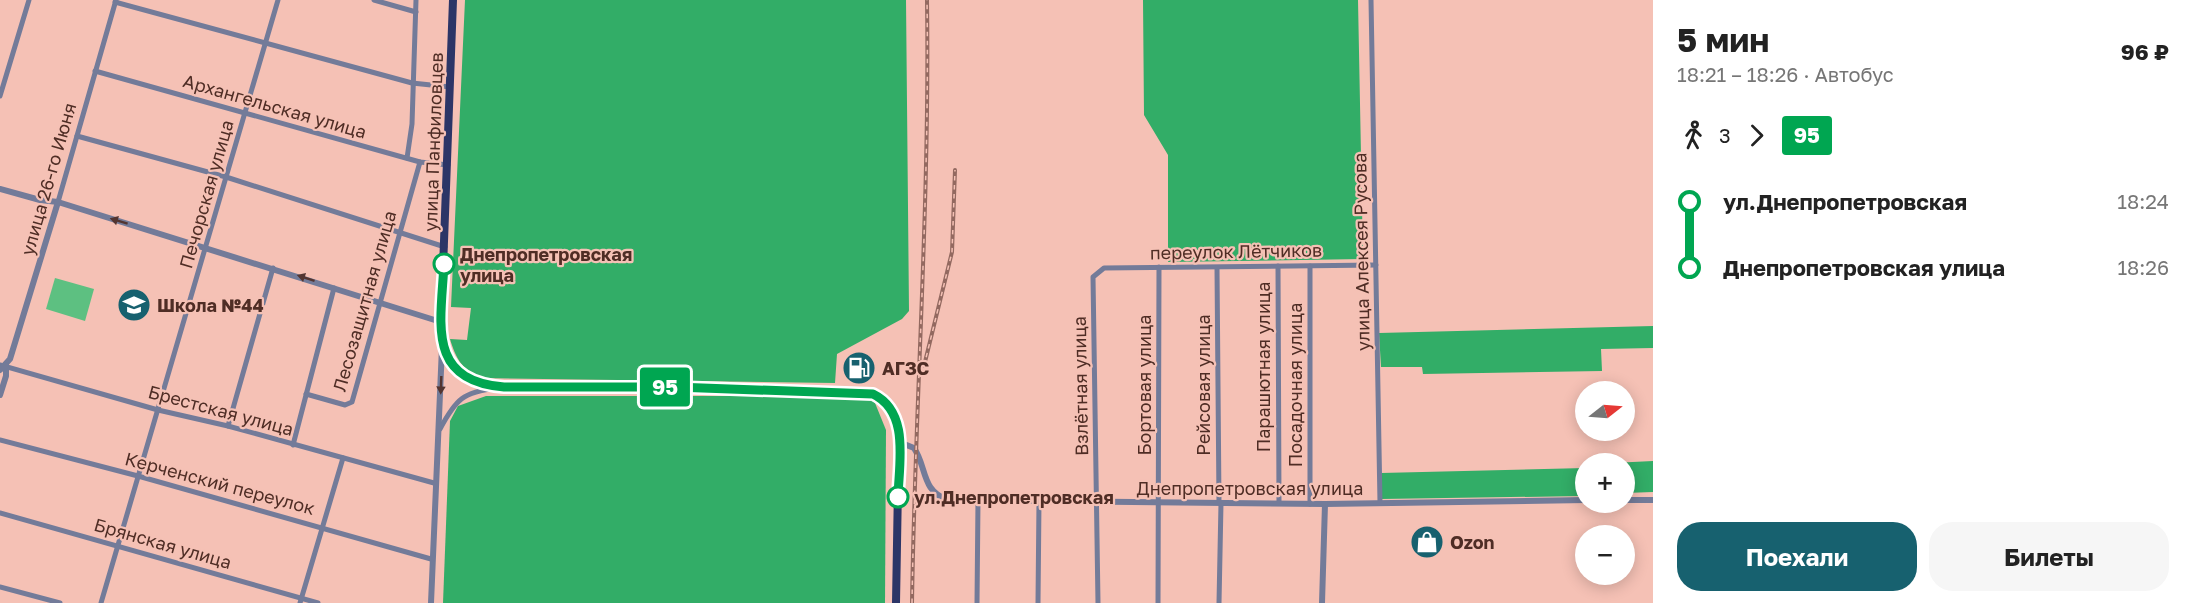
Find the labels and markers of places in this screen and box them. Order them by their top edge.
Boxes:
place label: Днепропетровская улица [460,243,632,286]
marker: Днепропетровская улица [433,253,455,275]
school or university icon: Школа №44 [116,287,152,323]
place label: Школа №44 [157,294,264,316]
fuel station icon: АГЗС [841,350,877,386]
place label: АГЗС [882,357,930,379]
marker: ул.Днепропетровская [887,486,909,508]
place label: ул.Днепропетровская [914,486,1114,508]
shop icon: Ozon [1409,524,1445,560]
place label: Ozon [1450,531,1495,553]

